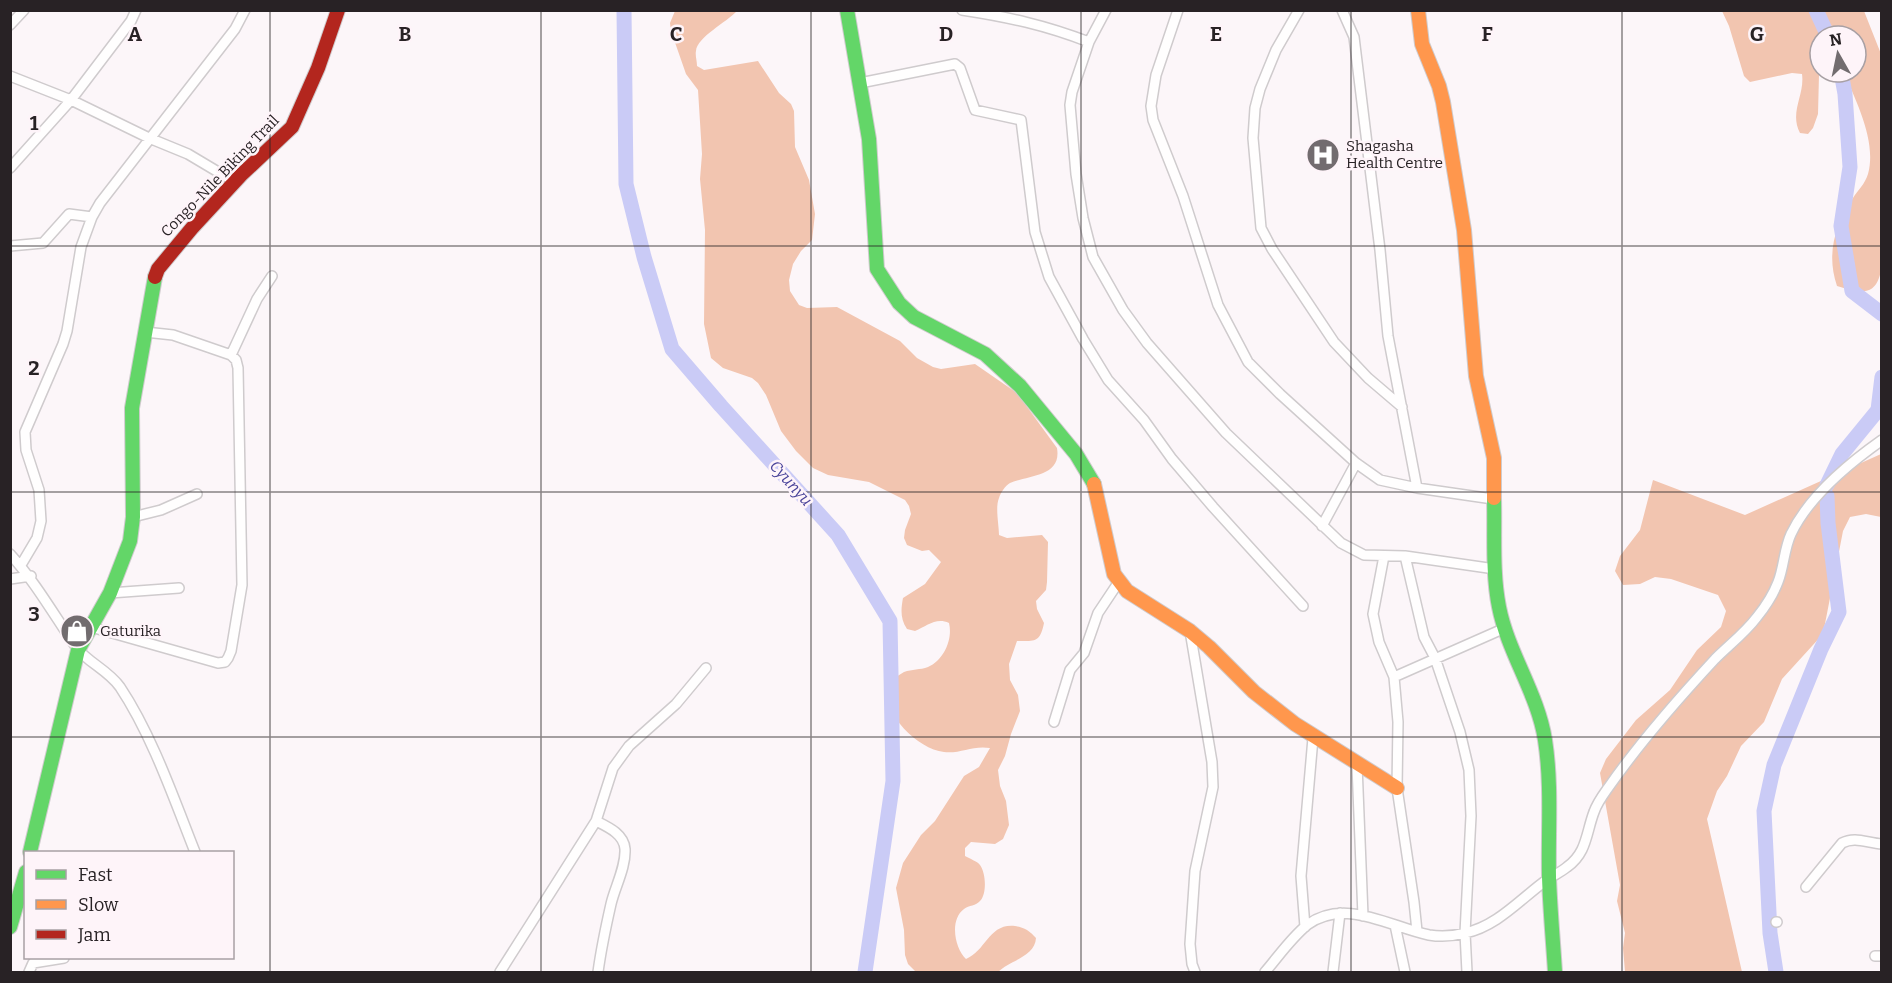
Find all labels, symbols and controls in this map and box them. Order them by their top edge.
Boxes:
text: A [128,22,143,46]
text: B [399,22,412,46]
text: C [670,22,682,46]
text: D [939,22,953,46]
text: E [1210,22,1222,46]
text: F [1481,22,1493,46]
text: G [1750,22,1764,46]
north arrow [1808,24,1868,84]
text: N [1828,29,1843,50]
text: 1 [30,111,39,135]
street label: Congo-Nile Biking Trail [157,111,283,241]
hospital icon: Shagasha Health Centre [1305,137,1341,173]
place label: Shagasha Health Centre [1346,137,1443,172]
text: 2 [28,356,40,380]
water label: Cyunyu [766,456,816,510]
text: 3 [28,602,40,626]
shop icon: Gaturika [59,613,95,649]
place label: Gaturika [100,622,161,640]
legend [24,851,234,959]
text: Fast [78,864,113,886]
text: Slow [78,894,119,916]
text: Jam [77,924,111,946]

